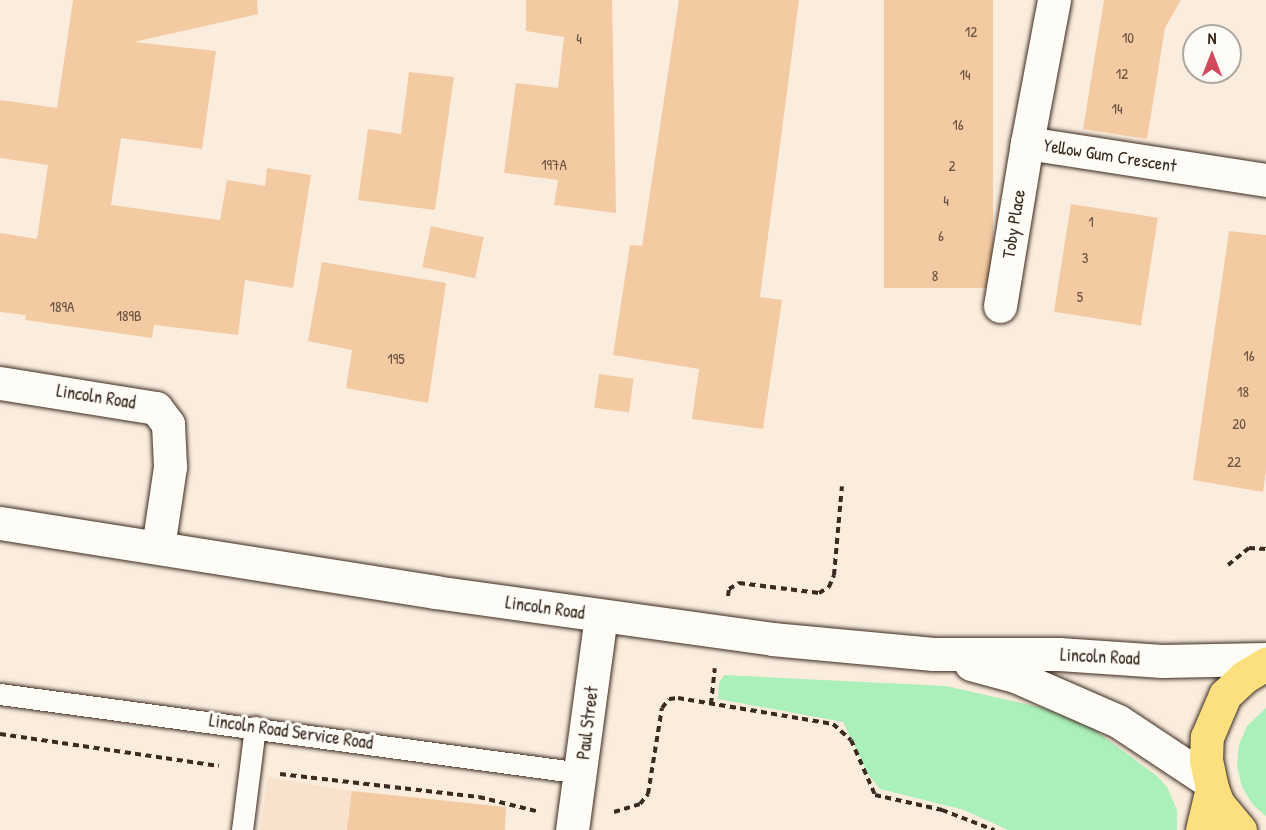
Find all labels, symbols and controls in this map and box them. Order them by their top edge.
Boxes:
house number: 12 [965,23,977,41]
north arrow [1182,24,1242,84]
text: N [1208,27,1216,49]
house number: 10 [1122,29,1134,47]
house number: 4 [576,30,582,48]
house number: 12 [1116,65,1128,83]
house number: 14 [959,66,971,84]
house number: 14 [1111,100,1123,118]
house number: 16 [952,116,964,134]
street label: Yellow Gum Crescent [1042,135,1178,177]
house number: 197A [541,156,567,174]
house number: 2 [948,157,956,175]
street label: Toby Place [998,188,1030,260]
house number: 4 [943,192,949,210]
house number: 1 [1088,213,1094,231]
house number: 6 [938,227,944,245]
house number: 3 [1082,249,1088,267]
house number: 8 [932,267,938,285]
house number: 5 [1077,288,1083,306]
house number: 189A [50,298,74,316]
house number: 189B [116,307,142,325]
house number: 16 [1243,347,1255,365]
house number: 195 [387,350,405,368]
street label: Lincoln Road [55,380,137,414]
house number: 18 [1237,383,1249,401]
house number: 20 [1232,415,1246,433]
house number: 22 [1227,453,1241,471]
street label: Lincoln Road [504,592,586,624]
street label: Lincoln Road [1060,644,1140,670]
street label: Paul Street [573,685,603,761]
street label: Lincoln Road Service Road [208,710,374,754]

